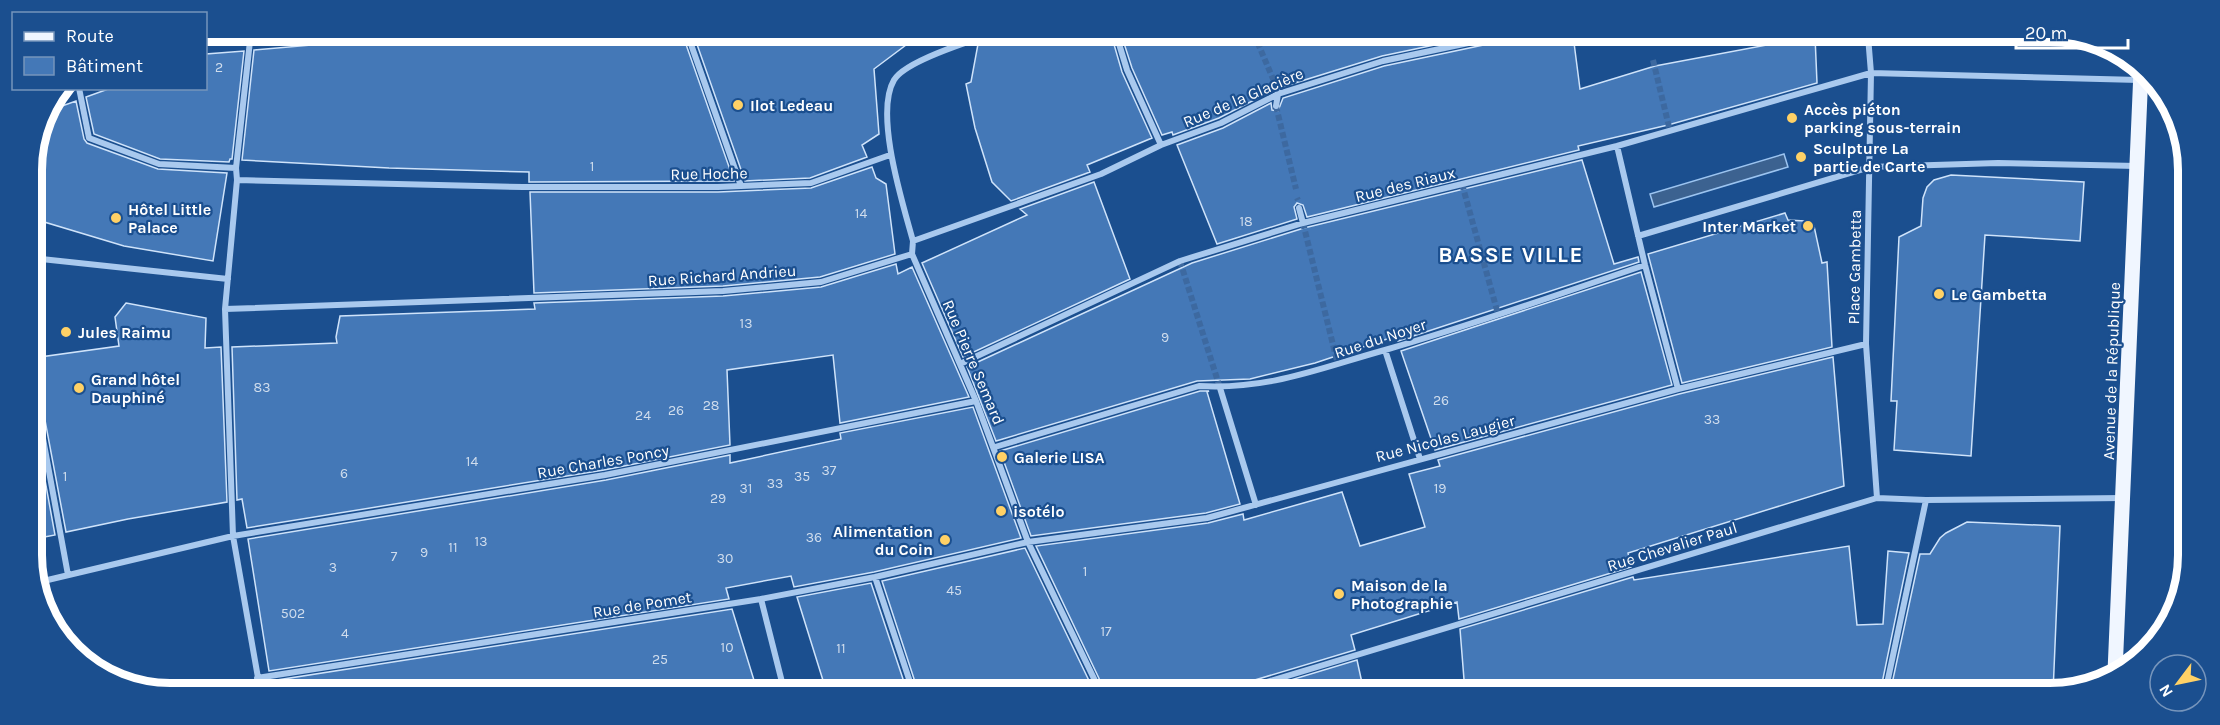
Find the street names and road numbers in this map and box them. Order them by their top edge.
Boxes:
street label: Rue de la Glacière [1180,64,1306,131]
street label: Rue Hoche [670,163,748,184]
street label: Rue des Riaux [1353,163,1457,206]
street label: Place Gambetta [1844,209,1865,325]
street label: Rue Richard Andrieu [647,261,797,290]
street label: Avenue de la République [2099,282,2124,460]
street label: Rue Pierre Semard [939,297,1008,428]
street label: Rue du Noyer [1332,315,1429,362]
street label: Rue Nicolas Laugier [1373,411,1517,466]
street label: Rue Charles Poncy [536,440,671,482]
street label: Rue Chevalier Paul [1605,518,1739,575]
street label: Rue de Pomet [591,587,693,622]

